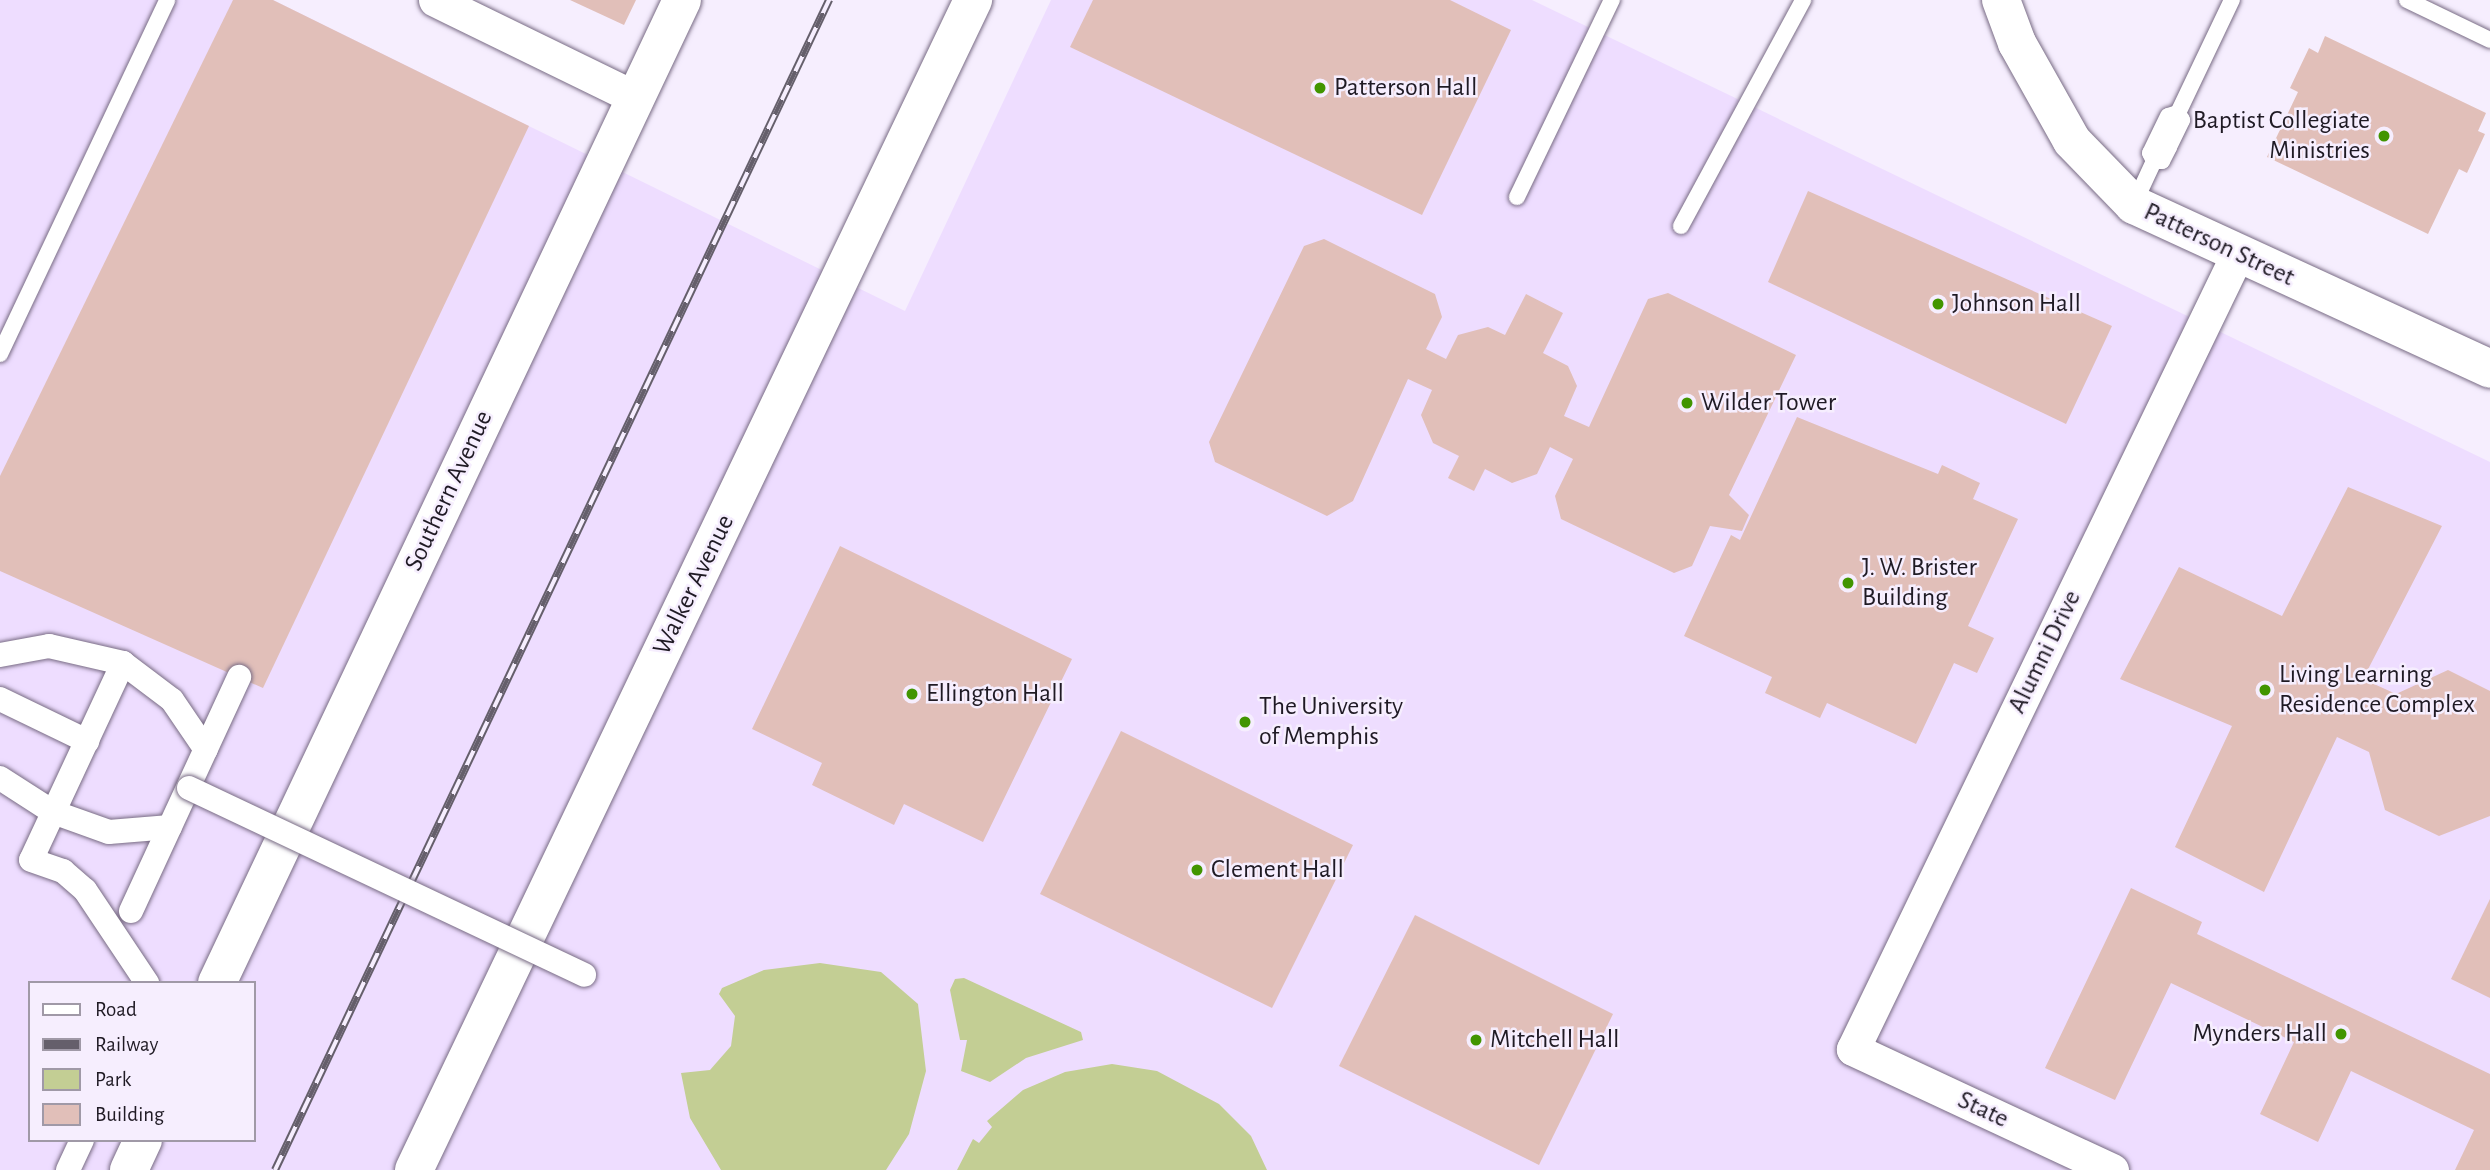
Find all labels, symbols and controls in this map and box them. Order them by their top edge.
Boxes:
place label: Patterson Hall [1334,72,1477,104]
marker: Patterson Hall [1312,80,1328,96]
place label: Baptist Collegiate Ministries [2193,105,2370,166]
marker: Baptist Collegiate Ministries [2376,128,2392,144]
street label: Patterson Street [2139,197,2299,293]
place label: Johnson Hall [1952,288,2081,320]
marker: Johnson Hall [1930,296,1946,312]
place label: Wilder Tower [1701,387,1836,419]
marker: Wilder Tower [1679,395,1695,411]
street label: Southern Avenue [398,406,500,576]
street label: Walker Avenue [647,510,741,660]
place label: J. W. Brister Building [1862,552,1977,614]
marker: J. W. Brister Building [1840,575,1856,591]
street label: Alumni Drive [2002,585,2088,719]
place label: Living Learning Residence Complex [2279,659,2475,720]
place label: Ellington Hall [926,678,1064,710]
marker: Living Learning Residence Complex [2257,682,2273,698]
marker: Ellington Hall [904,686,920,702]
place label: The University of Memphis [1259,691,1403,752]
marker: The University of Memphis [1237,714,1253,730]
place label: Clement Hall [1211,854,1344,886]
marker: Clement Hall [1189,862,1205,878]
legend [28,981,256,1142]
text: Road [95,999,137,1020]
place label: Mynders Hall [2193,1018,2327,1050]
place label: Mitchell Hall [1490,1024,1620,1056]
marker: Mynders Hall [2333,1026,2349,1042]
marker: Mitchell Hall [1468,1032,1484,1048]
text: Railway [95,1034,158,1055]
text: Park [95,1069,131,1090]
street label: State [1953,1085,2013,1135]
text: Building [95,1104,164,1125]

